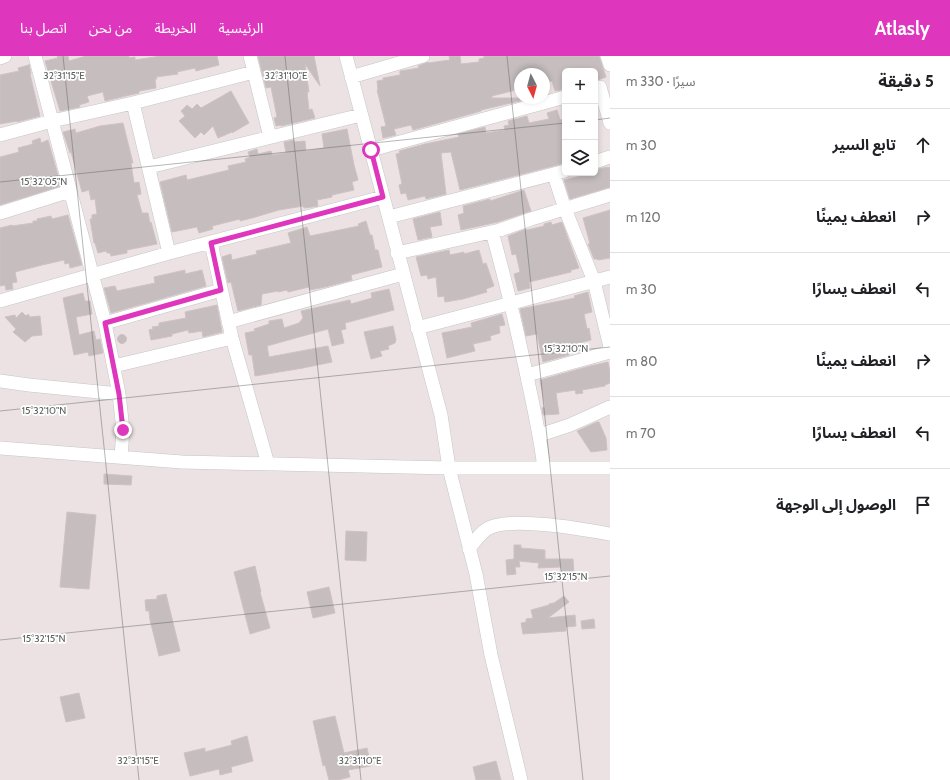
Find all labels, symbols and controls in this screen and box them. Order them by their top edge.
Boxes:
text: Atlasly [874,17,930,40]
text: اتصل بنا [20,19,67,37]
text: من نحن [89,19,132,37]
text: الخريطة [154,19,196,37]
text: الرئيسية [218,19,263,37]
north arrow [514,68,550,104]
map controls [562,68,598,176]
button: + [562,68,598,104]
text: 32°31'15"E [43,69,85,82]
text: 32°31'10"E [265,69,308,82]
text: 5 دقيقة [878,71,934,91]
text: سيرًا · 330 m [626,73,695,89]
button: − [562,104,598,140]
icon: ahead [912,134,934,156]
text: تابع السير [832,136,896,154]
text: 30 m [626,137,656,153]
button: layers [562,140,598,176]
route start [362,141,380,159]
text: 15°32'05"N [21,175,67,188]
icon: right [912,206,934,228]
text: انعطف يمينًا [816,208,896,226]
text: 120 m [626,209,660,225]
icon: left [912,278,934,300]
text: انعطف يسارًا [812,280,896,298]
text: 30 m [626,281,656,297]
text: 15°32'10"N [544,342,588,355]
icon: right [912,350,934,372]
text: انعطف يمينًا [816,352,896,370]
text: 80 m [626,353,657,369]
text: 15°32'10"N [22,404,66,417]
route end [114,421,132,439]
icon: left [912,422,934,444]
text: انعطف يسارًا [812,424,896,442]
text: 70 m [626,425,656,441]
icon: arrive [912,494,934,516]
text: الوصول إلى الوجهة [776,496,896,514]
text: 15°32'15"N [545,570,587,583]
text: 15°32'15"N [23,632,65,645]
text: 32°31'15"E [117,754,159,767]
text: 32°31'10"E [339,754,382,767]

